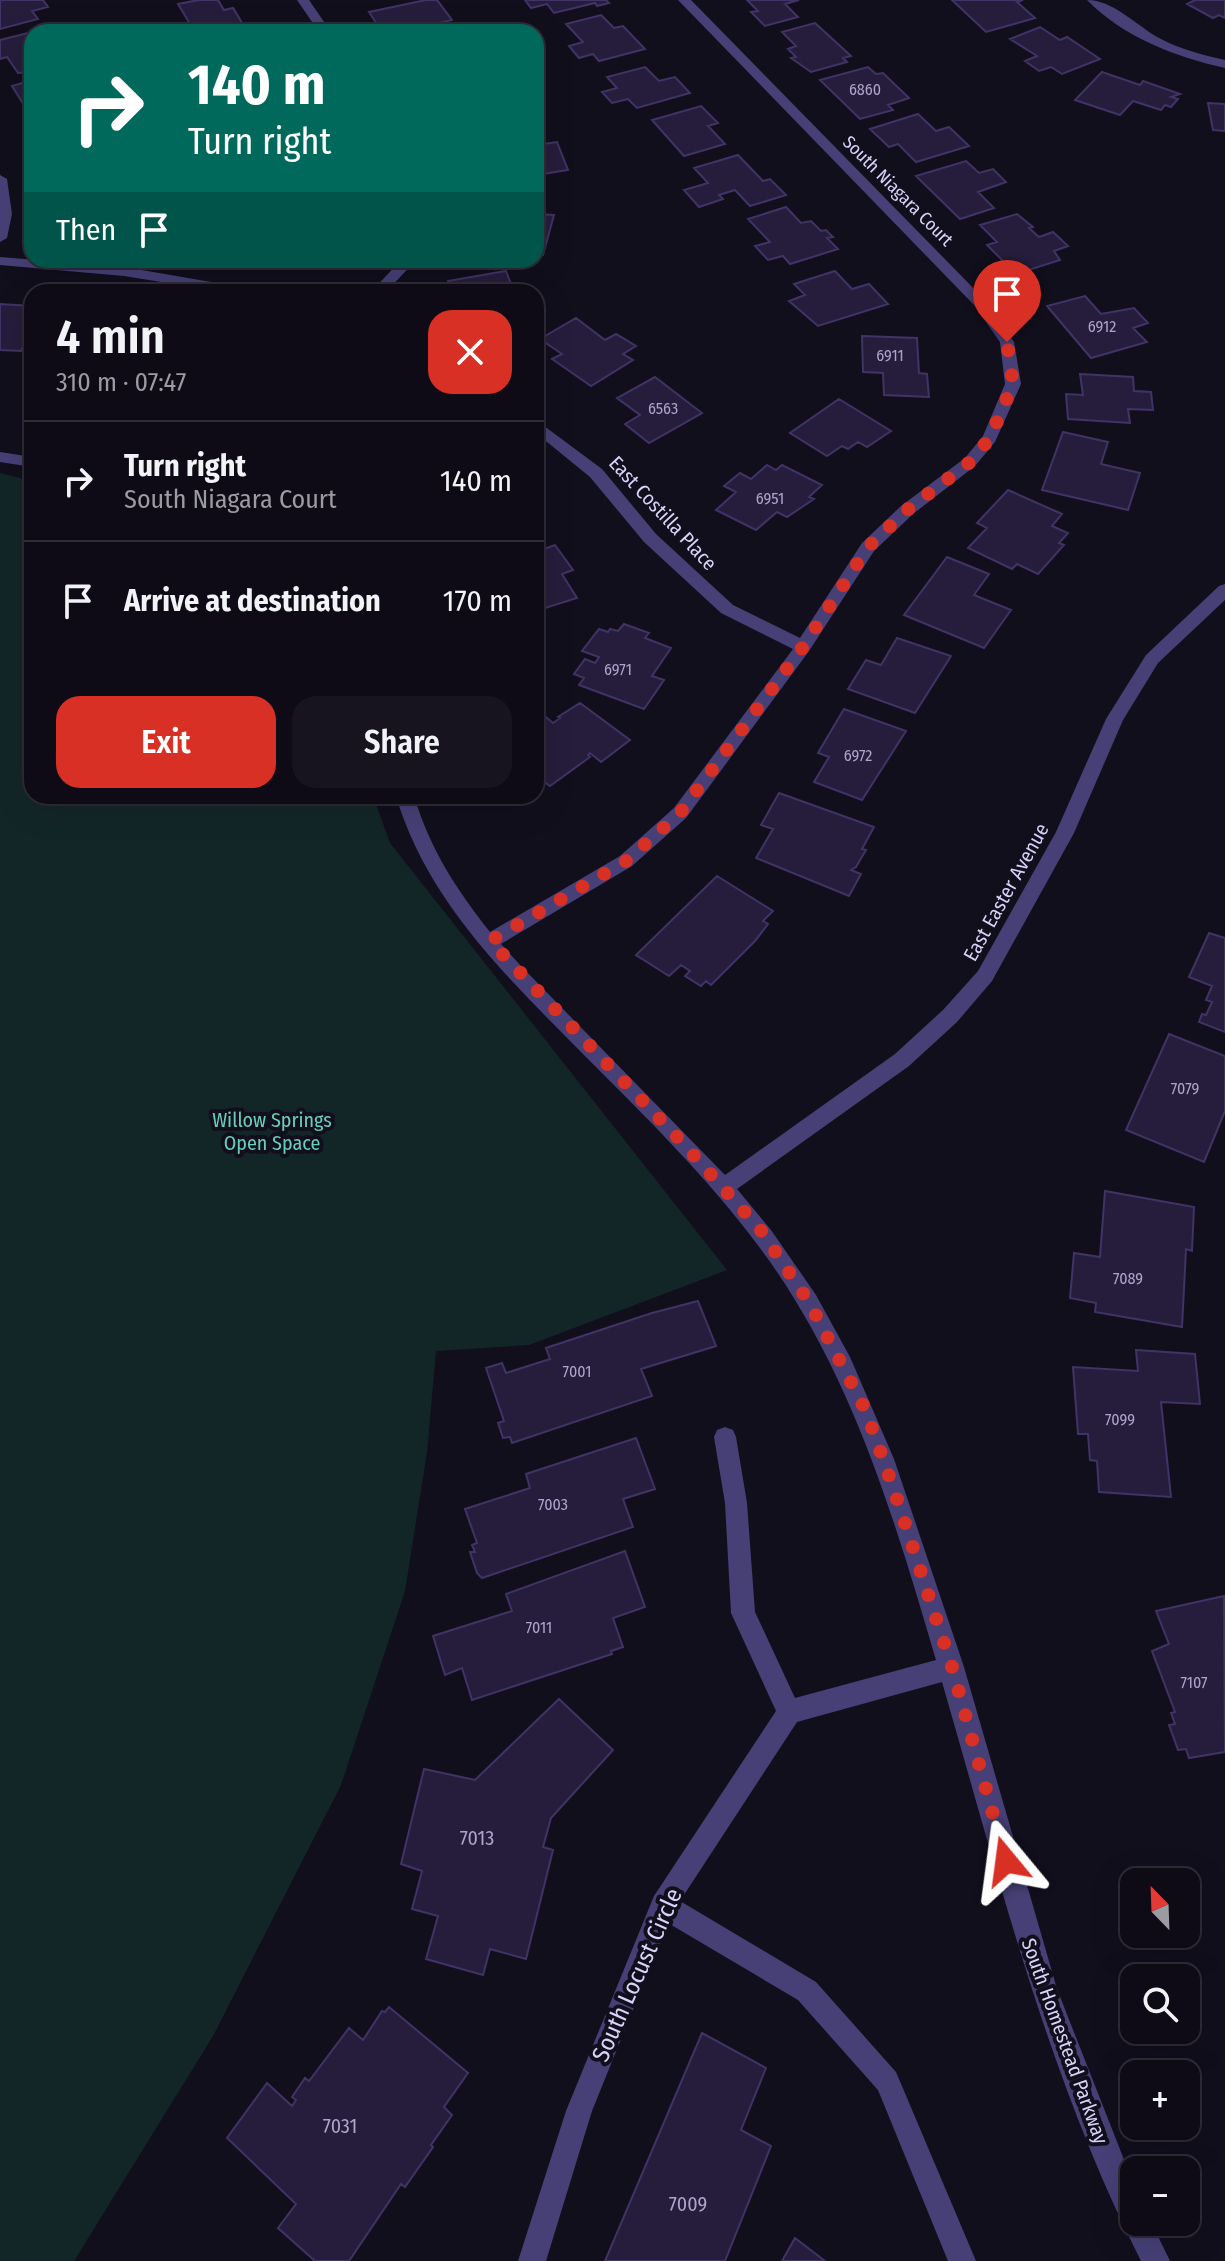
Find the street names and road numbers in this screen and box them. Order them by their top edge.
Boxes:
street label: South Niagara Court [838,131,958,251]
street label: East Costilla Place [604,451,722,575]
street label: East Easter Avenue [958,819,1054,965]
street label: South Locust Circle [586,1884,688,2066]
street label: South Homestead Parkway [1017,1935,1113,2147]

